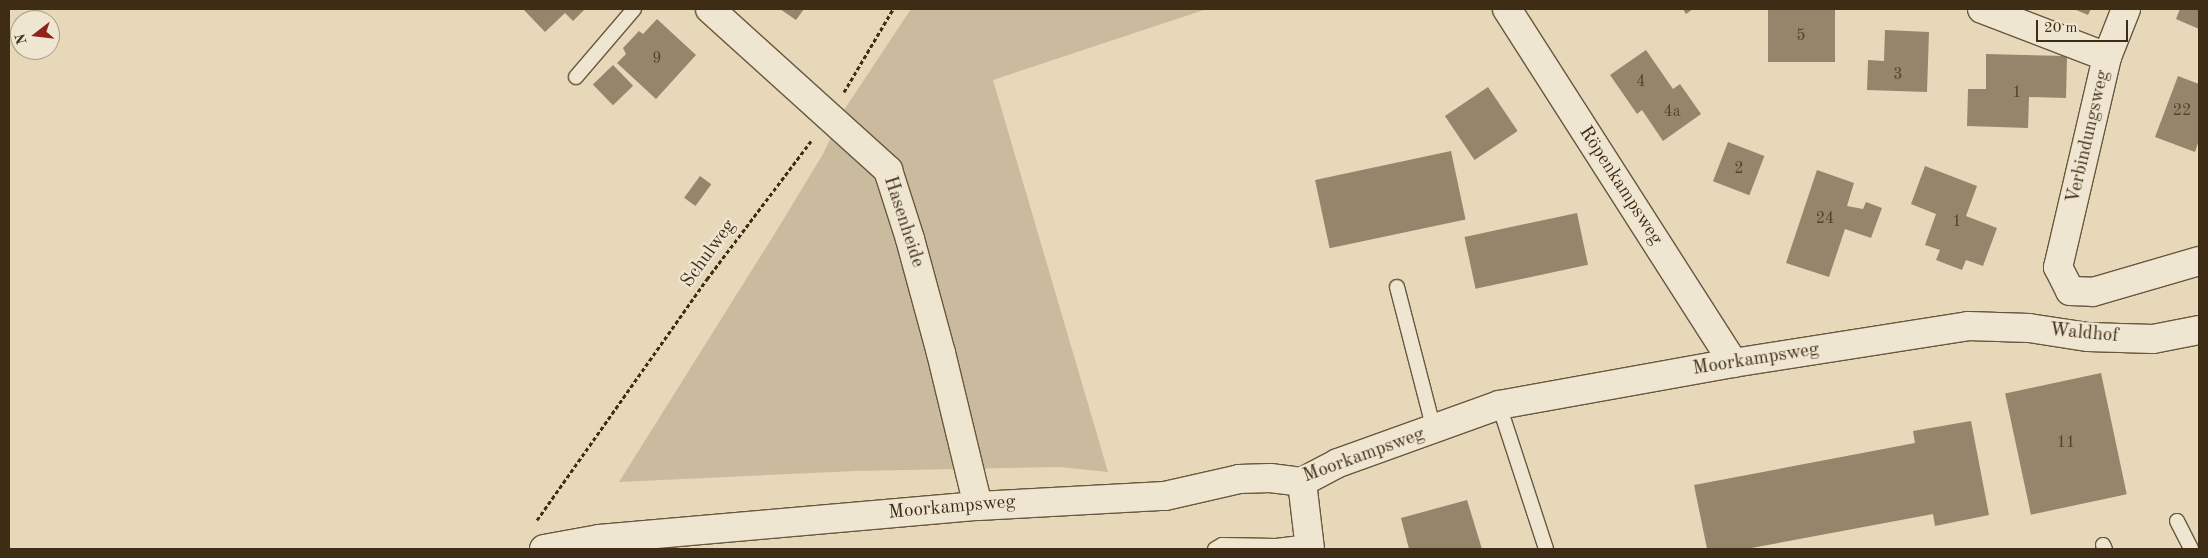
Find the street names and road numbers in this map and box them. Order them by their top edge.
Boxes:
street label: Verbindungsweg [2063,68,2115,206]
street label: Röpenkampsweg [1573,122,1667,250]
street label: Hasenheide [878,174,928,270]
street label: Schulweg [677,216,741,292]
street label: Waldhof [2049,320,2119,348]
street label: Moorkampsweg [1691,339,1821,381]
street label: Moorkampsweg [1300,423,1428,489]
street label: Moorkampsweg [887,491,1017,525]

